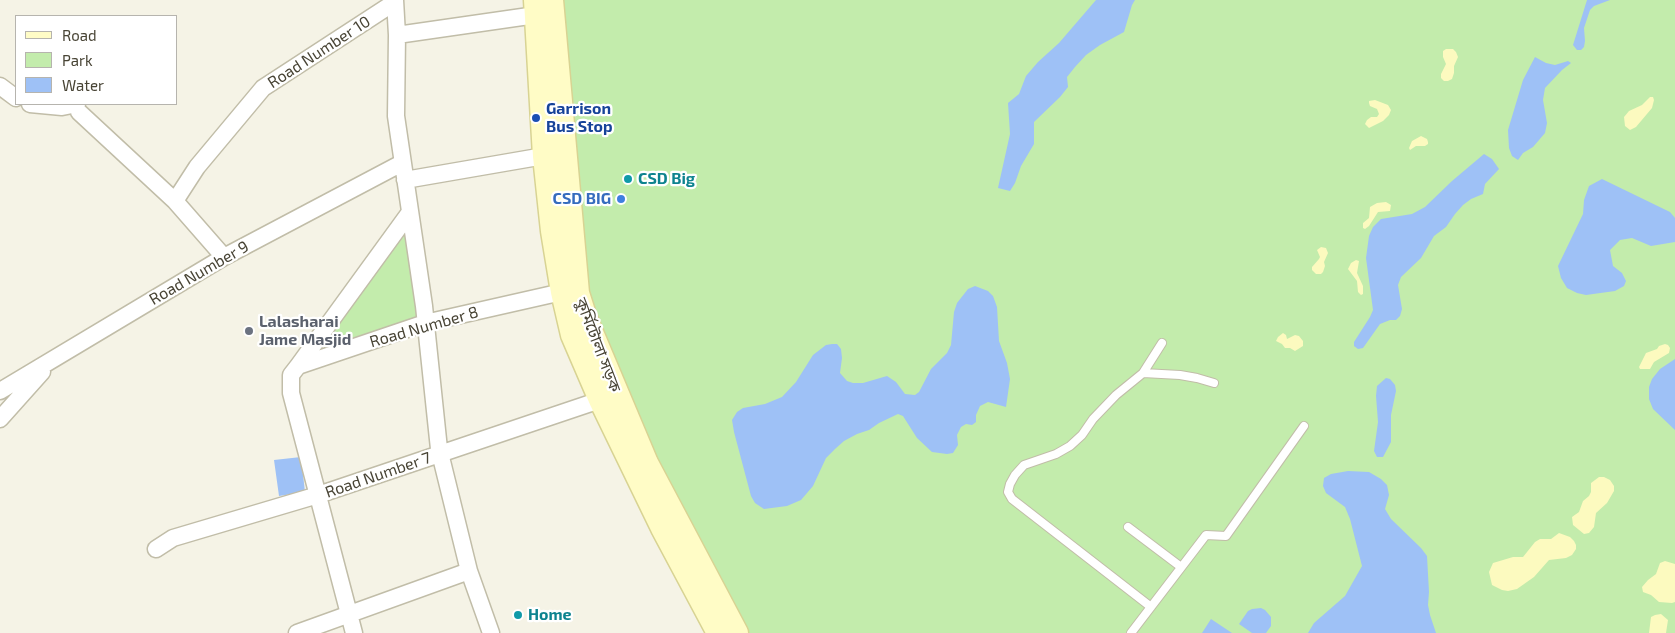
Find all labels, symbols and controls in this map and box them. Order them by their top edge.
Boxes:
street label: Road Number 10 [264,12,374,92]
legend [15,15,178,105]
text: Road [62,26,97,44]
text: Park [62,51,93,69]
text: Water [62,76,104,94]
place label: Garrison Bus Stop [546,99,613,137]
marker: Garrison Bus Stop [530,112,542,124]
place label: CSD Big [638,169,695,189]
marker: CSD Big [622,173,634,185]
place label: CSD BIG [553,189,611,209]
marker: CSD BIG [615,193,627,205]
street label: Road Number 9 [146,237,252,309]
street label: কুর্মিটোলা সড়ক [571,295,625,395]
street label: Road Number 8 [367,302,481,352]
place label: Lalasharai Jame Masjid [259,312,351,350]
marker: Lalasharai Jame Masjid [243,325,255,337]
street label: Road Number 7 [323,448,433,502]
place label: Home [528,605,572,625]
marker: Home [512,609,524,621]

